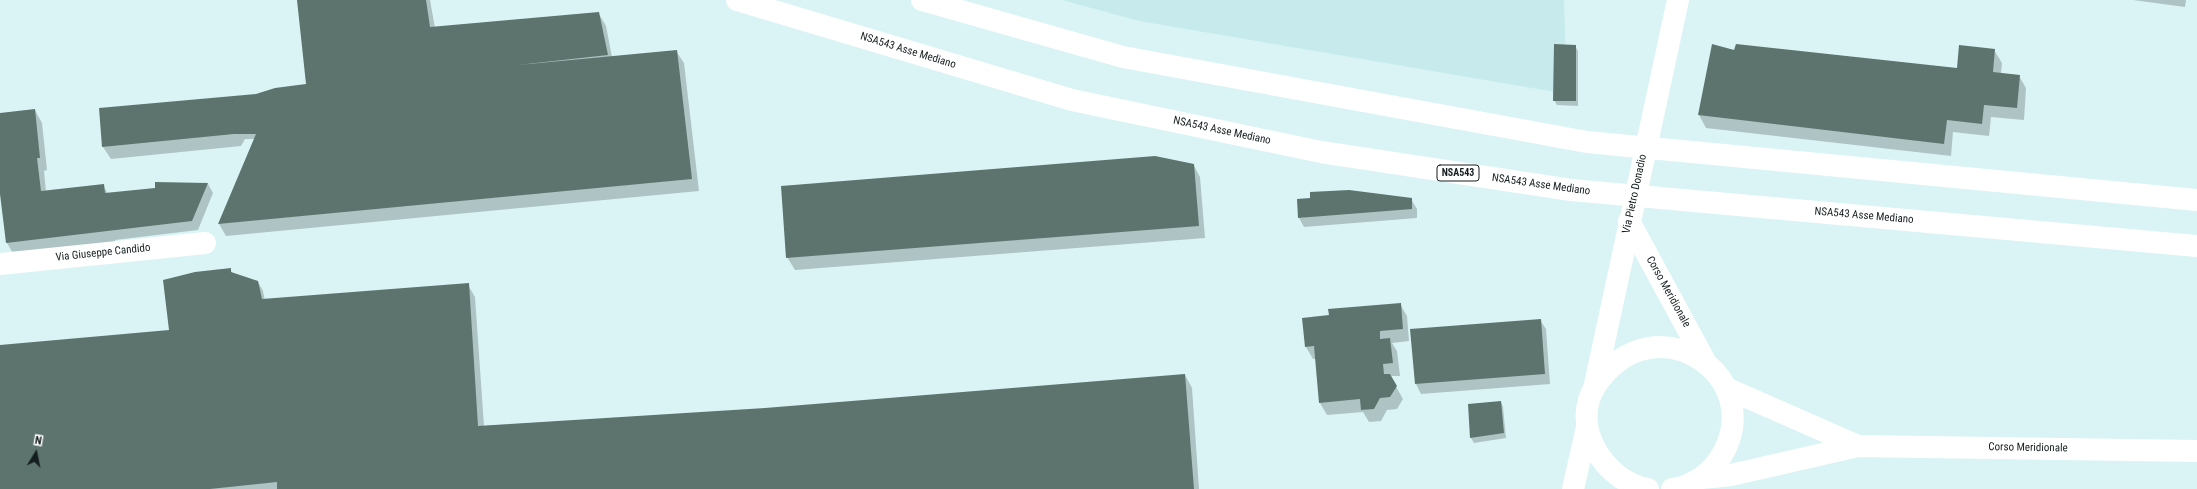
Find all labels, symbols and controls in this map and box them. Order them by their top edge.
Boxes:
street label: NSA543 Asse Mediano [859,30,957,72]
street label: NSA543 Asse Mediano [1172,114,1272,148]
street label: Via Pietro Donadio [1620,153,1650,235]
road number: NSA543 [1437,165,1479,181]
street label: NSA543 Asse Mediano [1491,172,1591,198]
street label: NSA543 Asse Mediano [1814,205,1914,227]
street label: Via Giuseppe Candido [55,241,151,265]
street label: Corso Meridionale [1643,254,1693,330]
north arrow [16,433,56,473]
text: N [34,434,43,448]
street label: Corso Meridionale [1988,441,2068,455]

